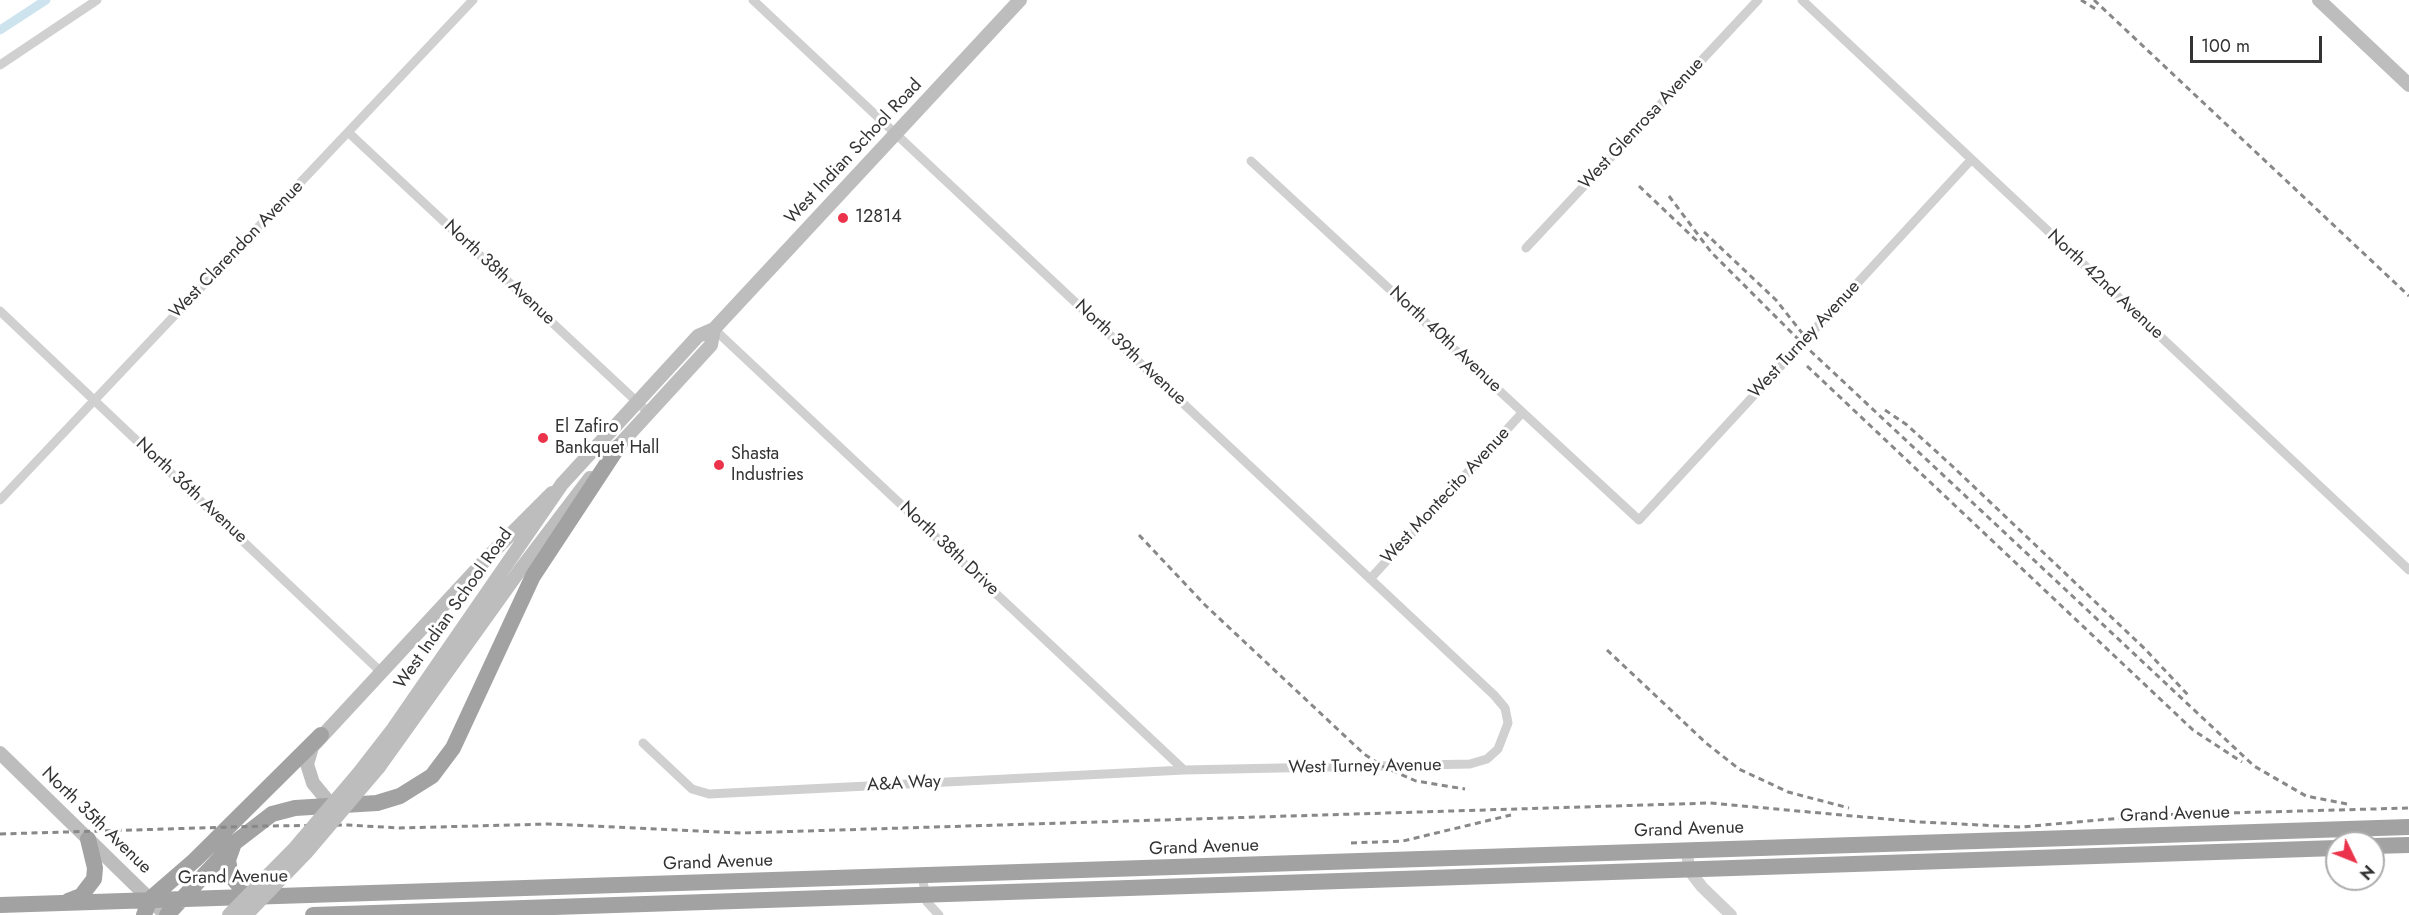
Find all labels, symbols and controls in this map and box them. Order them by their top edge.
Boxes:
scale bar [2193,24,2325,62]
text: 100 m [2201,33,2250,59]
street label: West Glenrosa Avenue [1575,54,1709,194]
street label: West Indian School Road [781,75,927,229]
street label: West Clarendon Avenue [166,177,308,323]
place label: 12814 [855,207,902,229]
marker: 12814 [836,211,850,225]
street label: North 38th Avenue [439,216,559,330]
street label: North 42nd Avenue [2042,226,2168,344]
street label: West Turney Avenue [1745,277,1865,403]
street label: North 40th Avenue [1384,282,1506,398]
street label: North 39th Avenue [1070,296,1190,410]
place label: El Zafiro Bankquet Hall [555,417,659,460]
street label: West Montecito Avenue [1377,423,1515,569]
marker: El Zafiro Bankquet Hall [536,431,550,445]
street label: North 36th Avenue [131,434,251,548]
place label: Shasta Industries [731,444,804,486]
marker: Shasta Industries [712,458,726,472]
street label: North 38th Drive [895,497,1003,601]
street label: West Indian School Road [390,525,518,693]
street label: West Turney Avenue [1288,755,1442,779]
street label: North 35th Avenue [37,763,155,879]
street label: A&A Way [867,771,941,797]
street label: Grand Avenue [2120,802,2230,828]
street label: Grand Avenue [1634,817,1744,843]
north arrow [2325,831,2385,891]
street label: Grand Avenue [1149,835,1259,861]
street label: Grand Avenue [663,850,773,876]
text: N [2354,860,2380,885]
street label: Grand Avenue [178,866,288,890]

